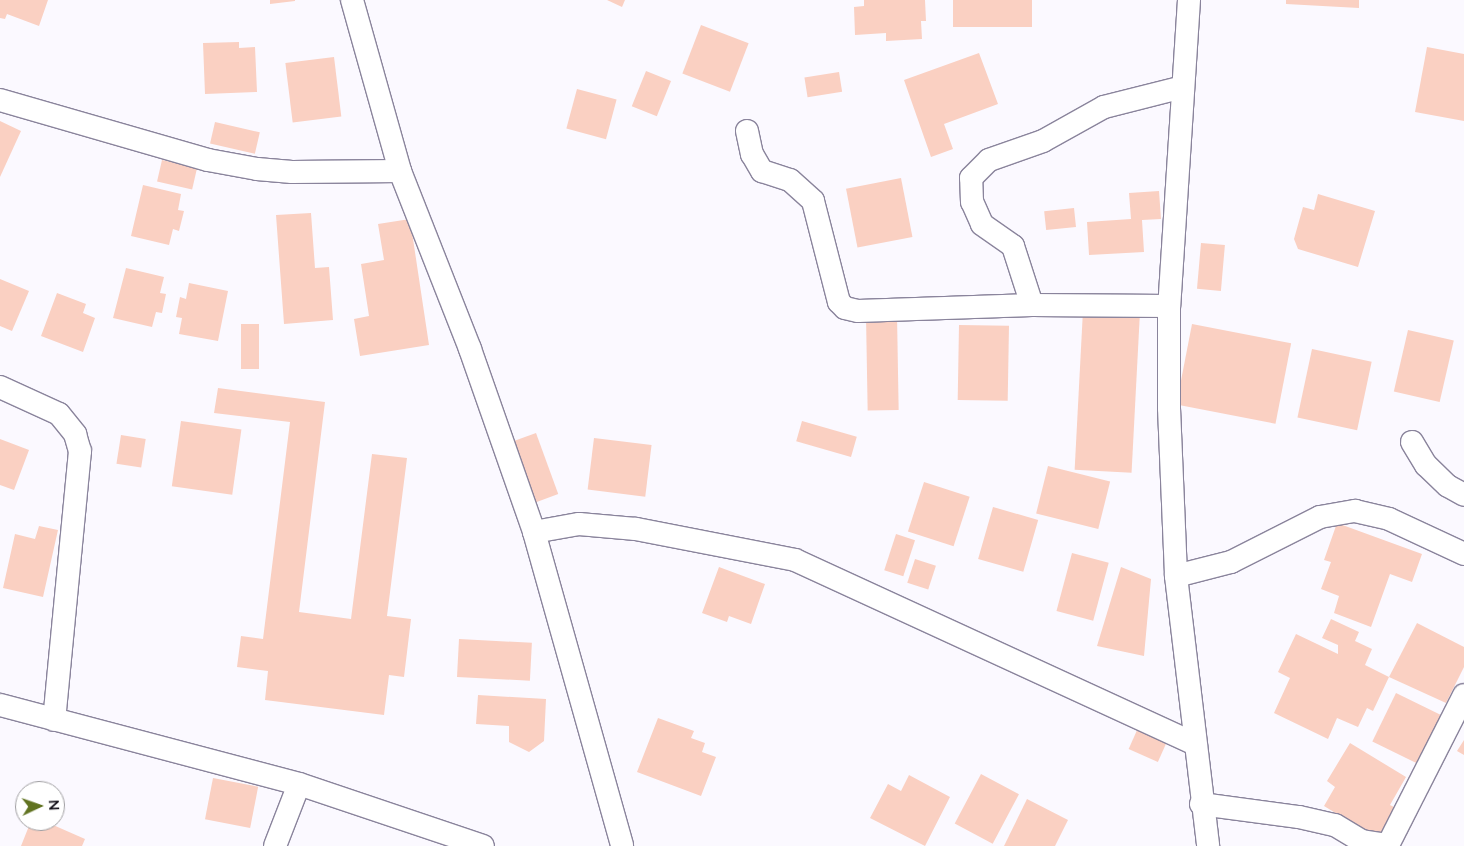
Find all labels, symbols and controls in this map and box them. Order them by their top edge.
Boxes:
north arrow [15,781,65,831]
text: N [46,799,63,811]

